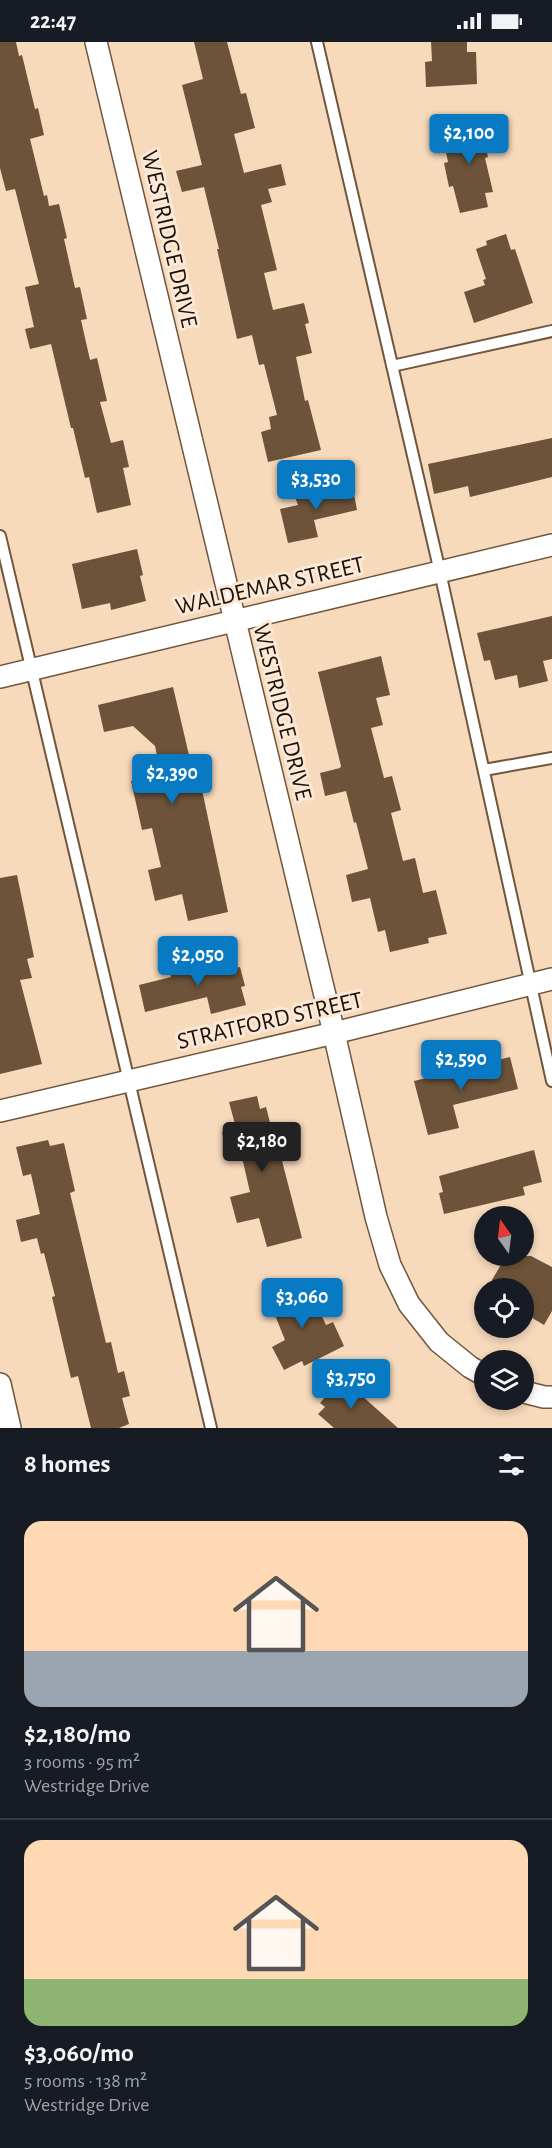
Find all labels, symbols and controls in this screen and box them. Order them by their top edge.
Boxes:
text: 22:47 [30,10,76,32]
pin: $2,100 [420,114,518,165]
text: $2,100 [443,123,495,143]
street label: WESTRIDGE DRIVE [137,148,201,330]
pin: $3,530 [267,460,365,511]
text: $3,530 [291,469,341,489]
street label: WALDEMAR STREET [173,553,367,619]
street label: WESTRIDGE DRIVE [248,621,316,803]
pin: $2,390 [123,754,221,805]
text: $2,390 [146,763,198,783]
pin: $2,050 [149,936,247,987]
text: $2,050 [172,945,224,965]
street label: STRATFORD STREET [175,988,365,1054]
pin: $2,590 [412,1040,510,1091]
text: $2,590 [435,1049,487,1069]
pin: $2,180 [213,1122,311,1173]
text: $2,180 [237,1131,287,1151]
north arrow [474,1206,534,1266]
map controls [474,1206,534,1410]
pin: $3,060 [253,1278,351,1329]
button: locate [474,1278,534,1338]
text: $3,060 [276,1287,328,1307]
button: layers [474,1350,534,1410]
pin: $3,750 [302,1359,400,1410]
text: $3,750 [326,1368,376,1388]
icon: filters [495,1448,528,1481]
text: 8 homes [24,1451,111,1477]
icon: home [222,1560,330,1668]
text: $2,180/mo [24,1721,131,1747]
text: 3 rooms · 95 m² [24,1752,140,1772]
text: Westridge Drive [24,1776,150,1796]
icon: home [222,1879,330,1987]
text: $3,060/mo [24,2040,134,2066]
text: 5 rooms · 138 m² [24,2071,147,2091]
text: Westridge Drive [24,2095,150,2115]

